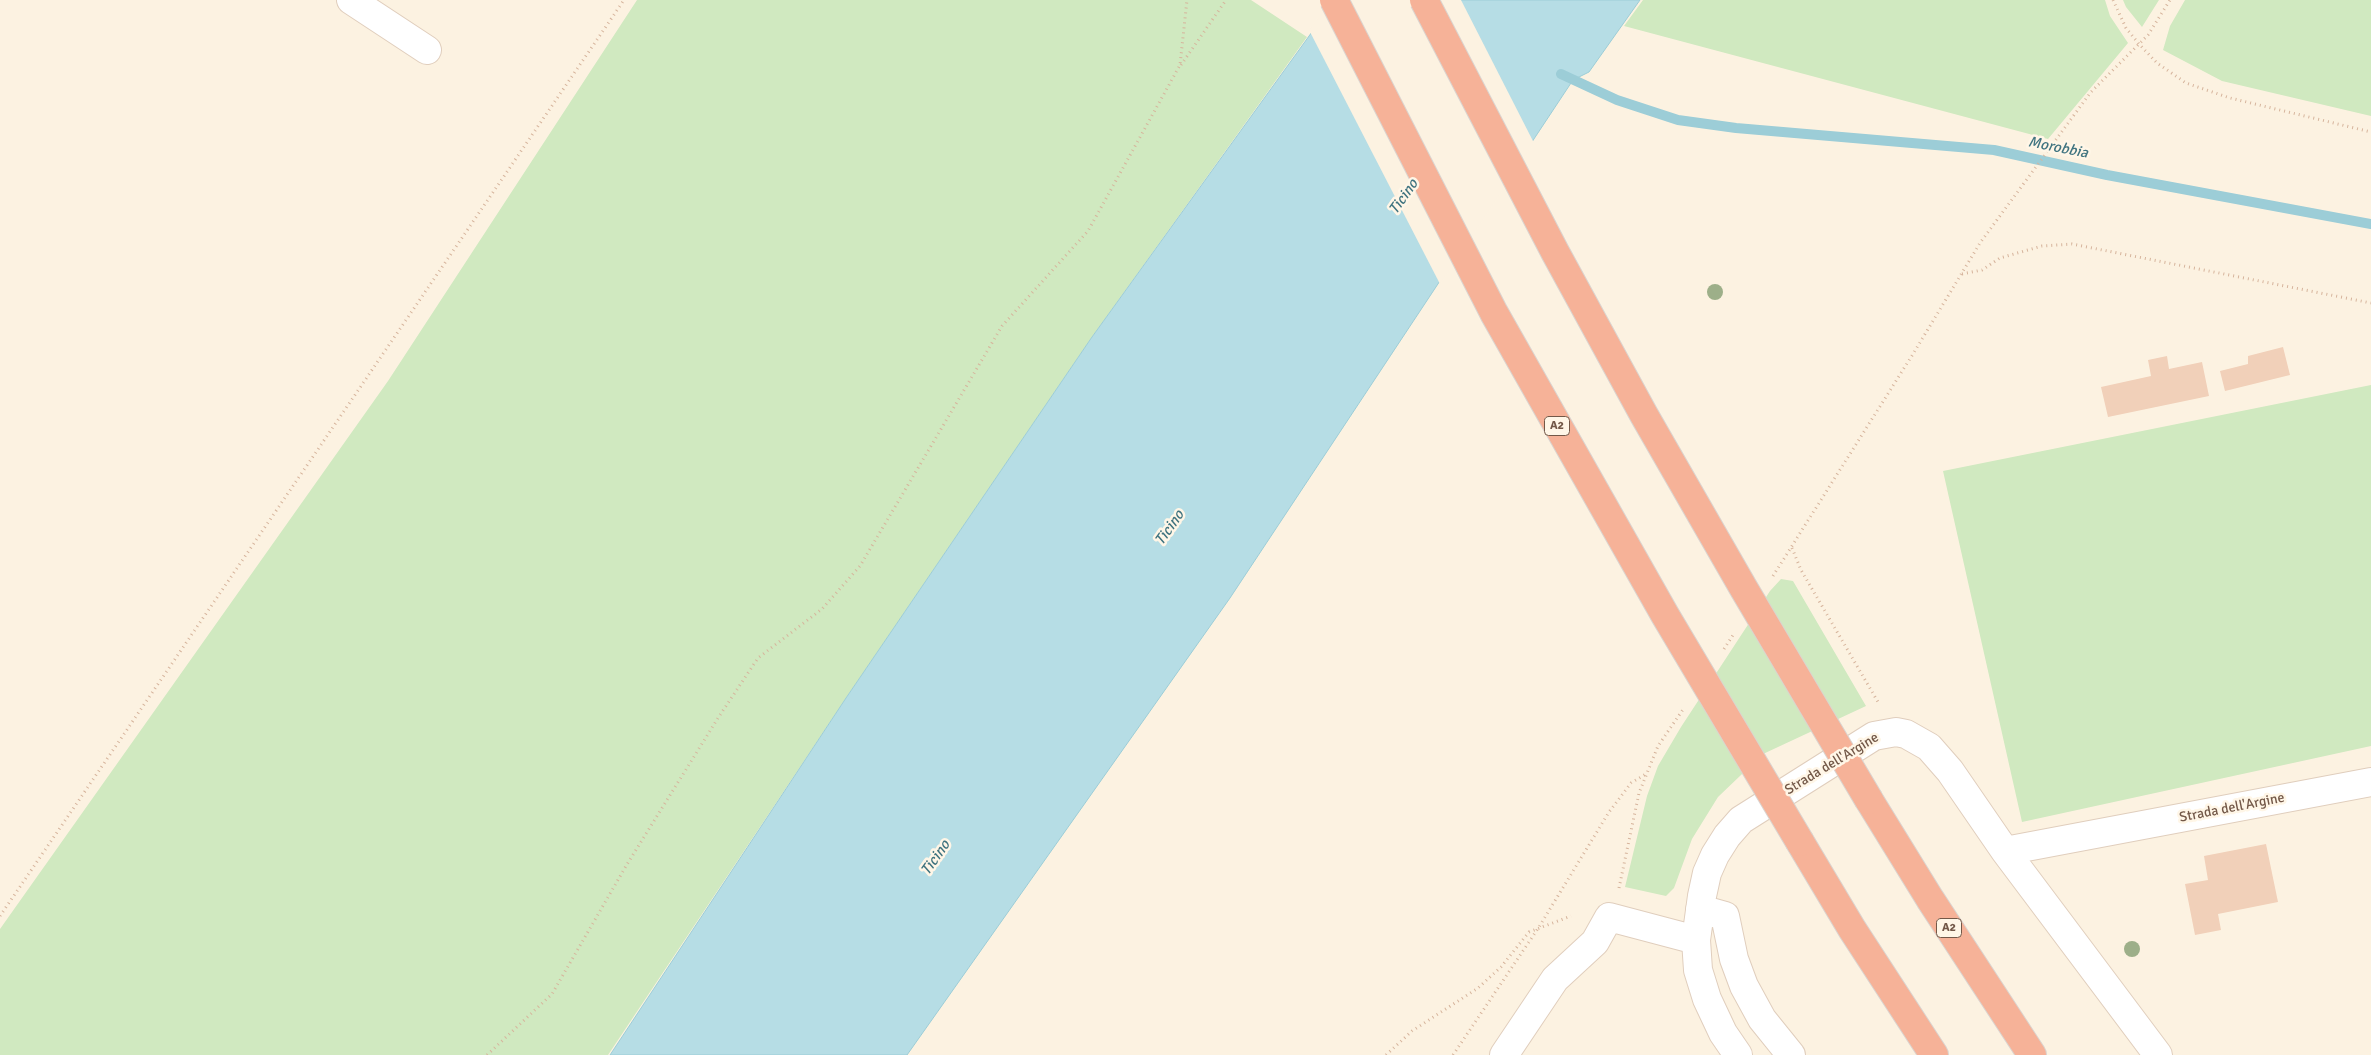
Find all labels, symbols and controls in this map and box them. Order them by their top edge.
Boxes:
water label: Morobbia [2027,133,2089,163]
water label: Ticino [1386,176,1422,218]
road number: A2 [1544,416,1570,436]
water label: Ticino [1152,507,1188,549]
street label: Strada dell'Argine [1782,729,1882,799]
street label: Strada dell'Argine [2178,790,2286,826]
water label: Ticino [918,837,954,879]
road number: A2 [1936,918,1962,938]

